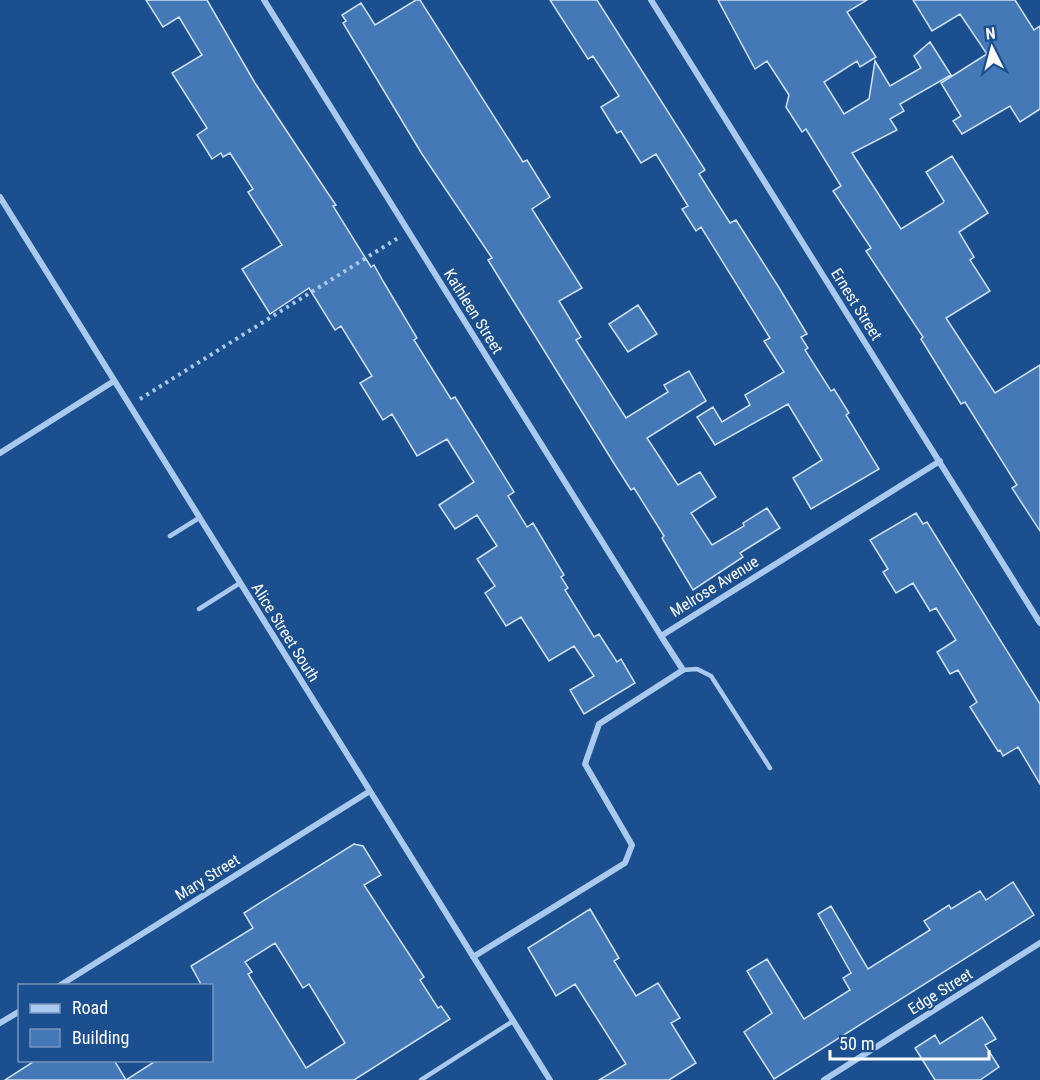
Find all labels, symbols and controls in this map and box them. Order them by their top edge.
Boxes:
north arrow [962,18,1022,78]
text: N [985,24,996,44]
street label: Kathleen Street [440,265,507,357]
street label: Ernest Street [827,265,886,344]
street label: Melrose Avenue [667,552,762,621]
street label: Alice Street South [248,579,324,685]
street label: Mary Street [171,850,243,905]
street label: Edge Street [905,964,976,1019]
legend [18,984,213,1062]
text: Road [72,997,108,1018]
scale bar [830,1023,989,1061]
text: Building [72,1027,129,1048]
text: 50 m [839,1033,874,1054]

